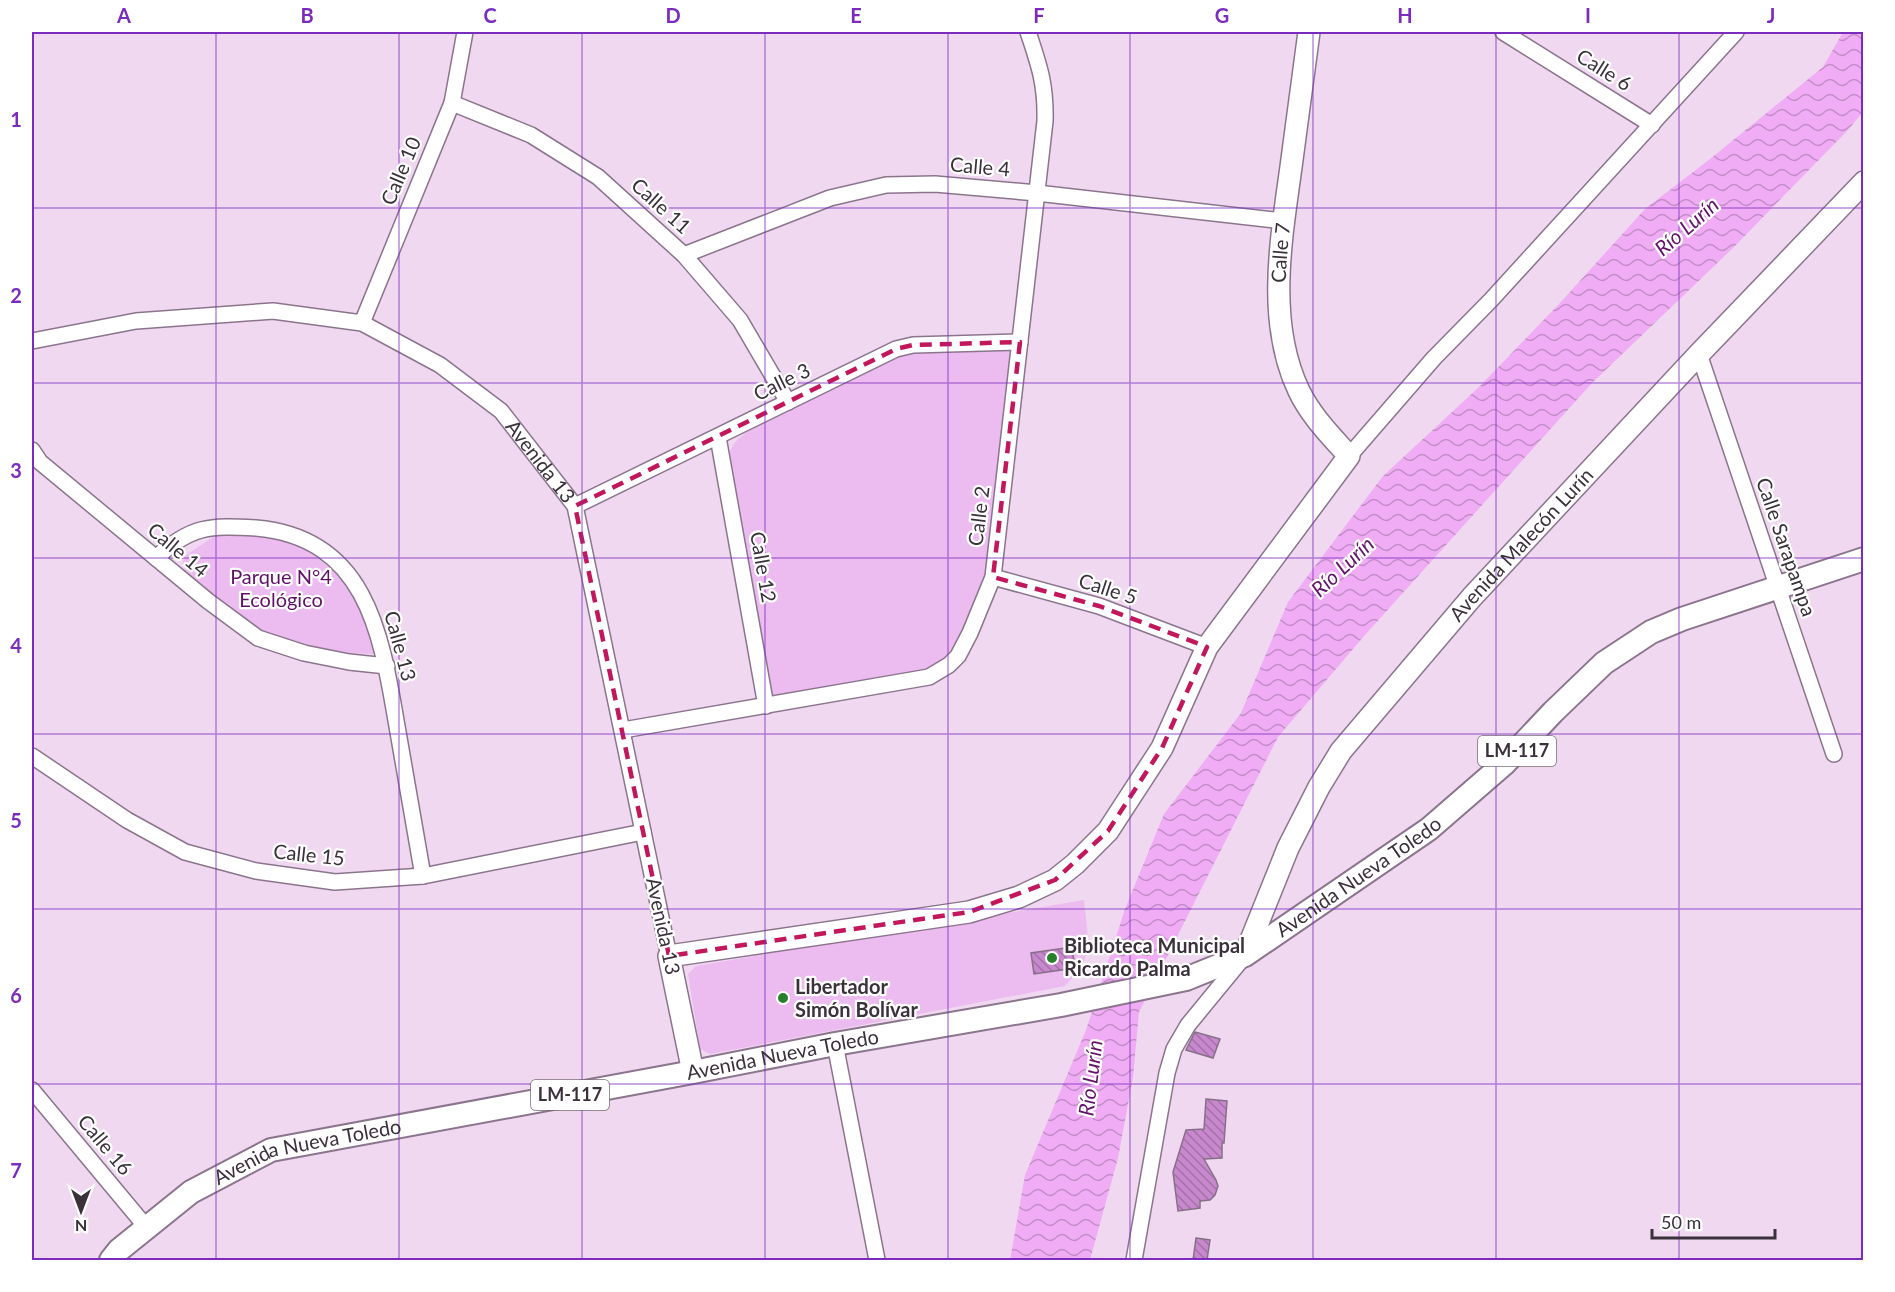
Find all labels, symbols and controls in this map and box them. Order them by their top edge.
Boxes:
text: A [116,3,131,27]
text: B [300,3,314,27]
text: C [483,3,497,27]
text: D [665,3,681,27]
text: E [850,3,862,27]
text: F [1033,3,1045,27]
text: G [1215,3,1229,27]
text: H [1397,3,1413,27]
text: I [1585,3,1591,27]
text: J [1767,3,1775,27]
street label: Calle 6 [1573,43,1636,95]
text: 1 [10,107,22,131]
street label: Calle 10 [375,133,425,208]
street label: Calle 4 [949,151,1011,181]
street label: Calle 11 [627,172,696,238]
water label: Río Lurín [1649,191,1723,260]
street label: Calle 7 [1266,221,1294,283]
text: 2 [10,283,22,307]
street label: Calle 3 [749,357,814,405]
street label: Avenida 13 [501,414,581,507]
text: 3 [10,458,22,482]
street label: Avenida Malecón Lurín [1444,462,1597,626]
street label: Calle Sarapampa [1752,474,1822,619]
street label: Calle 2 [962,485,994,547]
street label: Calle 14 [143,517,214,582]
street label: Calle 12 [746,529,782,604]
water label: Río Lurín [1305,531,1378,601]
park label: Parque N°4 Ecológico [230,564,332,611]
street label: Calle 5 [1076,567,1141,609]
street label: Calle 13 [380,608,422,683]
text: 4 [10,633,22,657]
road number: LM-117 [1478,736,1556,766]
text: 5 [10,808,22,832]
street label: Avenida Nueva Toledo [1271,811,1446,941]
street label: Calle 15 [272,838,346,870]
street label: Avenida 13 [642,875,686,977]
place label: Biblioteca Municipal Ricardo Palma [1064,933,1245,980]
marker: Biblioteca Municipal Ricardo Palma [1045,951,1059,965]
place label: Libertador Simón Bolívar [795,974,918,1021]
text: 6 [10,983,22,1007]
marker: Libertador Simón Bolívar [776,991,790,1005]
street label: Avenida Nueva Toledo [684,1024,880,1084]
water label: Río Lurín [1072,1038,1107,1117]
road number: LM-117 [531,1080,609,1110]
street label: Calle 16 [74,1109,138,1180]
street label: Avenida Nueva Toledo [209,1113,403,1189]
text: 7 [10,1158,22,1182]
north arrow [51,1181,111,1241]
scale bar [1652,1202,1775,1240]
text: 50 m [1661,1211,1701,1233]
text: N [75,1217,87,1236]

